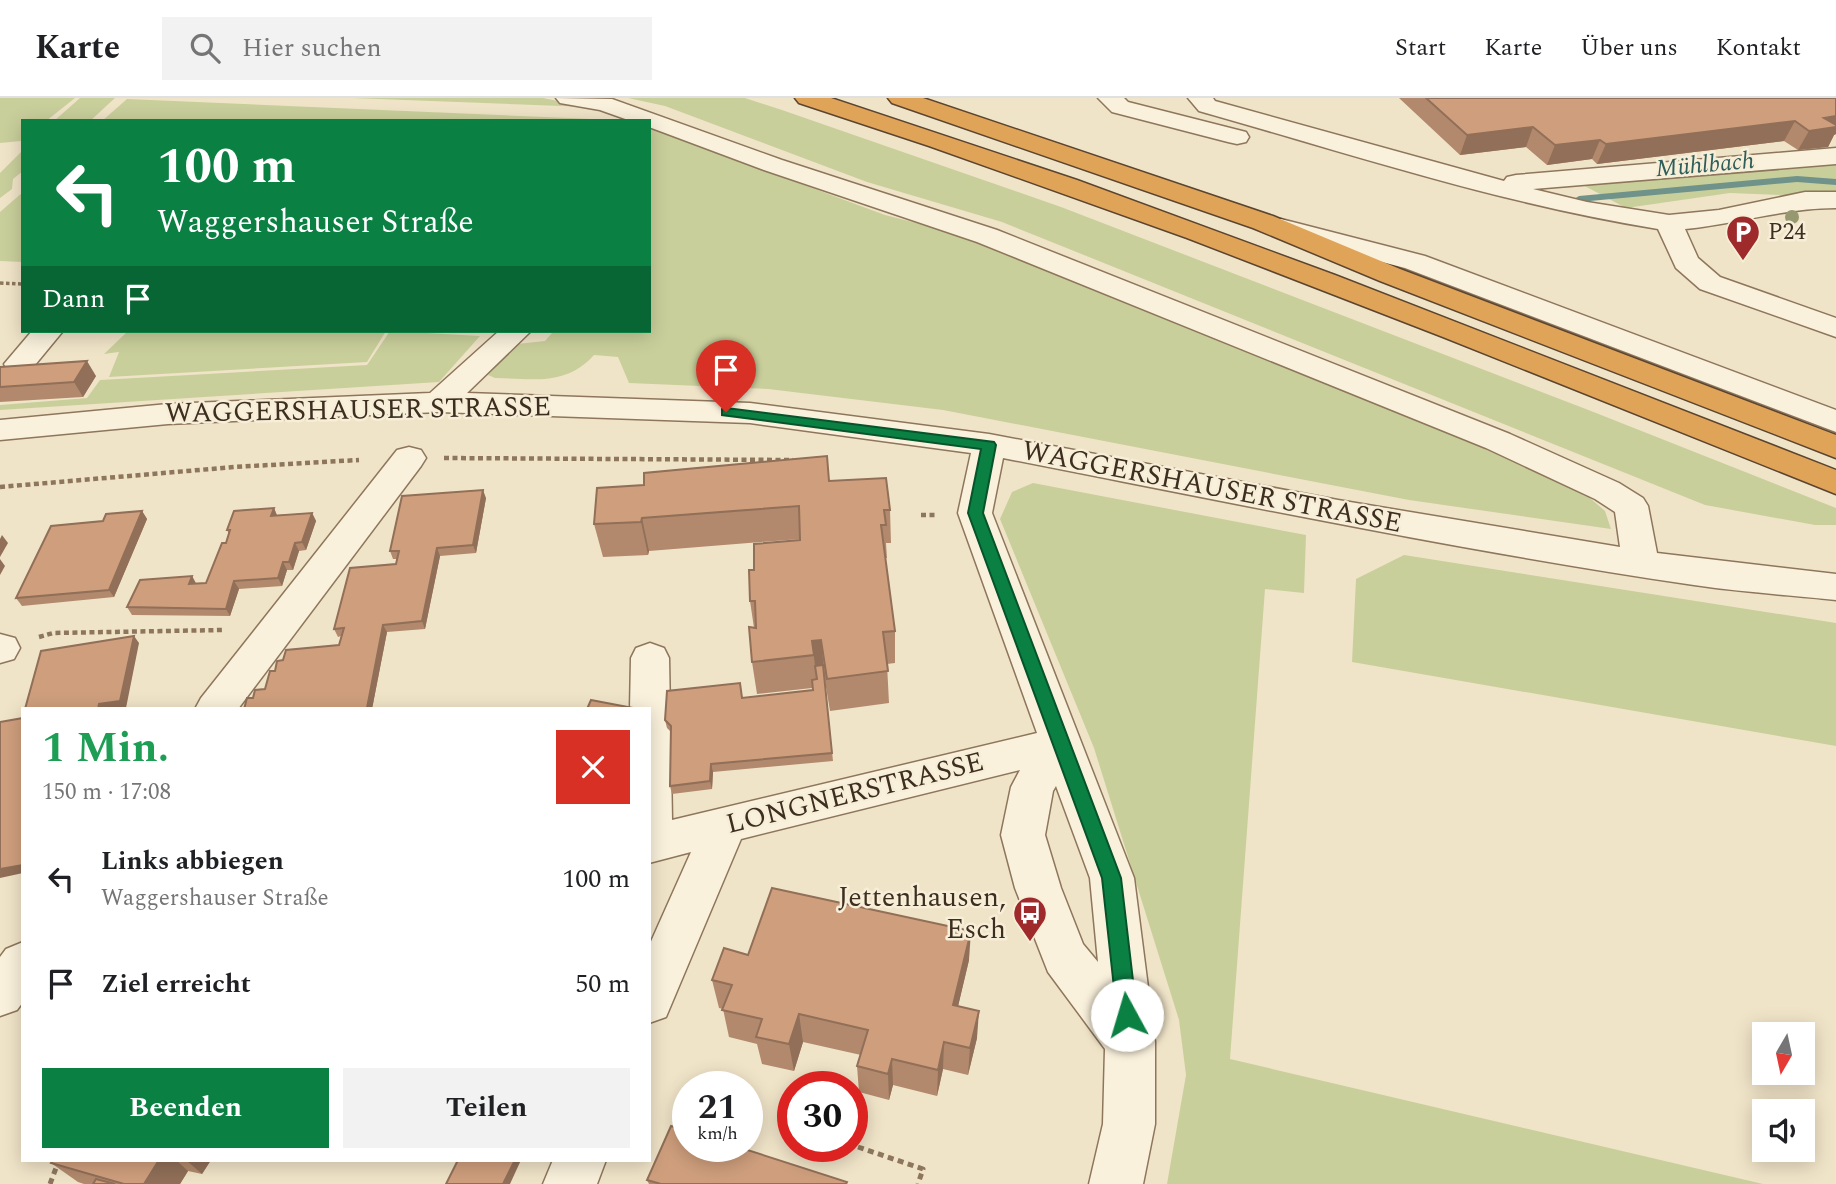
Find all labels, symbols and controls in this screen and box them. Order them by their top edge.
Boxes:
search box [162,17,652,80]
text: Karte [35,23,120,73]
text: Hier suchen [242,28,382,68]
icon: search [186,29,224,67]
text: Start [1395,30,1446,66]
text: Karte [1484,30,1542,66]
text: Über uns [1580,30,1678,66]
text: Kontakt [1716,30,1801,66]
text: 100 m [157,130,296,205]
water label: Mühlbach [1654,143,1756,187]
icon: left [42,147,133,238]
text: Waggershauser Straße [157,198,474,247]
parking icon: P24 [1724,213,1762,262]
place label: P24 [1768,215,1806,250]
text: Dann [42,279,105,319]
icon: arrive [119,280,157,318]
pin [696,340,756,412]
icon: arrive [707,351,745,389]
street label: WAGGERSHAUSER STRASSE [165,385,551,435]
street label: WAGGERSHAUSER STRASSE [1018,429,1406,545]
text: 1 Min. [42,717,169,780]
button: close [556,730,630,804]
street label: LONGNERSTRASSE [722,740,988,846]
text: 150 m · 17:08 [42,775,171,810]
text: Links abbiegen [101,841,284,881]
text: 100 m [562,859,630,899]
icon: left [42,860,80,898]
place label: Jettenhausen, Esch [838,876,1006,951]
text: Waggershauser Straße [101,881,329,916]
bus stop icon: Jettenhausen, Esch [1011,894,1049,943]
text: Ziel erreicht [101,964,251,1004]
text: 50 m [575,964,630,1004]
icon: arrive [42,965,80,1003]
position arrow [1090,978,1164,1052]
north arrow [1752,1022,1815,1085]
map controls [1752,1022,1815,1162]
button: Beenden [42,1068,329,1148]
button: Teilen [343,1068,630,1148]
speed limit sign: 30 [777,1071,868,1162]
text: 21 [698,1081,737,1134]
button: sound [1752,1099,1815,1162]
text: km/h [697,1120,738,1147]

